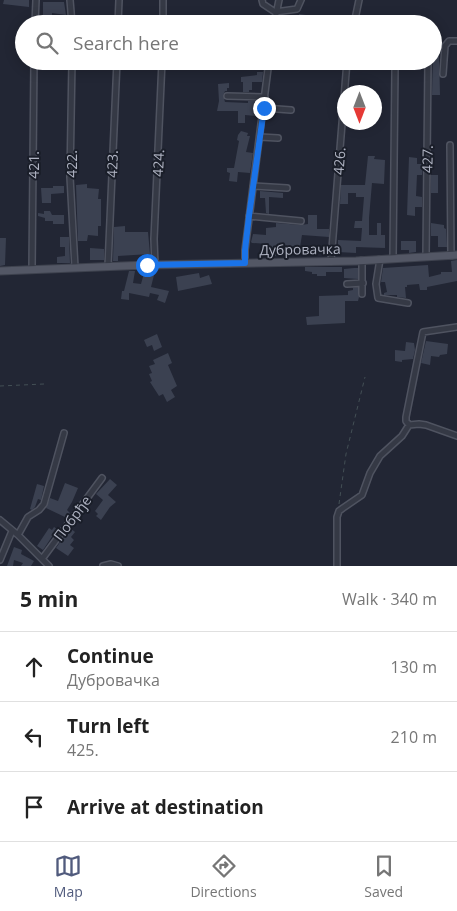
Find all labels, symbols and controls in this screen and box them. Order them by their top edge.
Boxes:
search box [15,15,442,70]
icon: search [33,29,61,57]
text: Search here [73,30,179,56]
north arrow [337,85,382,130]
route end [253,97,276,120]
street label: 427. [417,145,437,173]
street label: 426. [329,147,349,175]
street label: 424. [148,149,168,177]
street label: 422. [62,150,81,178]
street label: 423. [102,150,122,178]
street label: 421. [24,151,43,179]
street label: Дубровачка [259,239,341,259]
route start [136,254,159,277]
street label: Побрђе [49,491,95,544]
text: 5 min [20,585,78,613]
text: Walk · 340 m [342,588,437,610]
text: Continue [67,643,154,669]
icon: ahead [20,653,48,681]
text: 130 m [391,656,437,678]
text: Дубровачка [67,669,160,691]
text: Turn left [67,713,149,739]
icon: left [20,723,48,751]
text: 210 m [391,726,437,748]
text: 425. [67,739,99,761]
icon: arrive [20,793,48,821]
text: Arrive at destination [67,794,264,820]
tab: Map [54,852,83,901]
tab: Directions [190,852,257,901]
tab: Saved [364,852,403,901]

